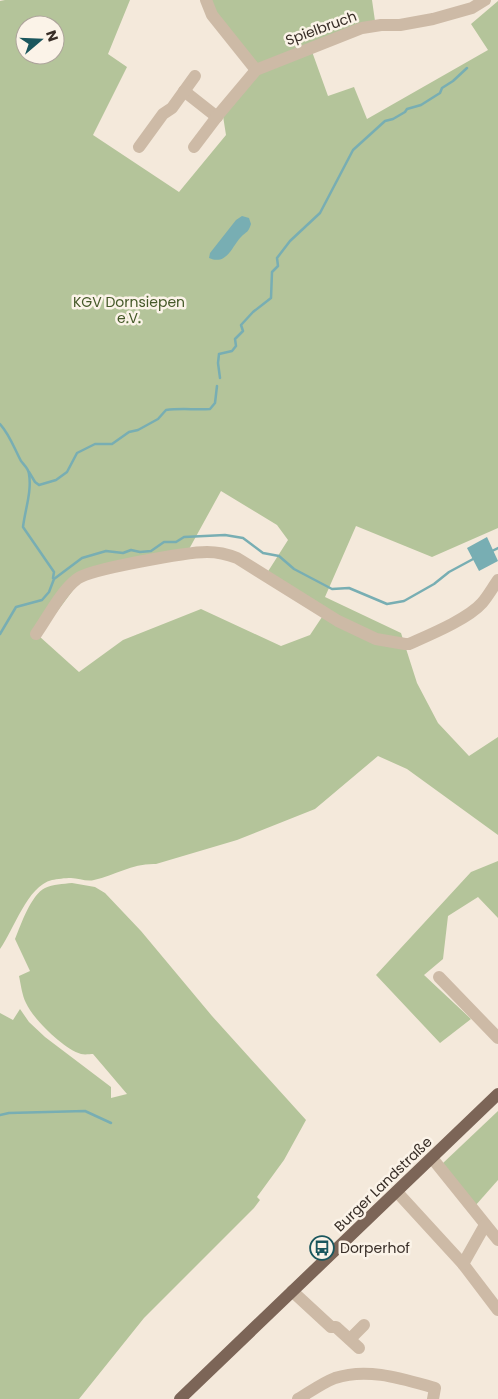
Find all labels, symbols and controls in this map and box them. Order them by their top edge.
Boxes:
street label: Spielbruch [283,6,359,50]
north arrow [15,15,65,65]
text: N [41,28,63,44]
park label: KGV Dornsiepen e.V. [73,292,185,328]
street label: Burger Landstraße [330,1132,437,1236]
bus stop icon: Dorperhof [309,1235,335,1261]
place label: Dorperhof [340,1238,410,1258]

